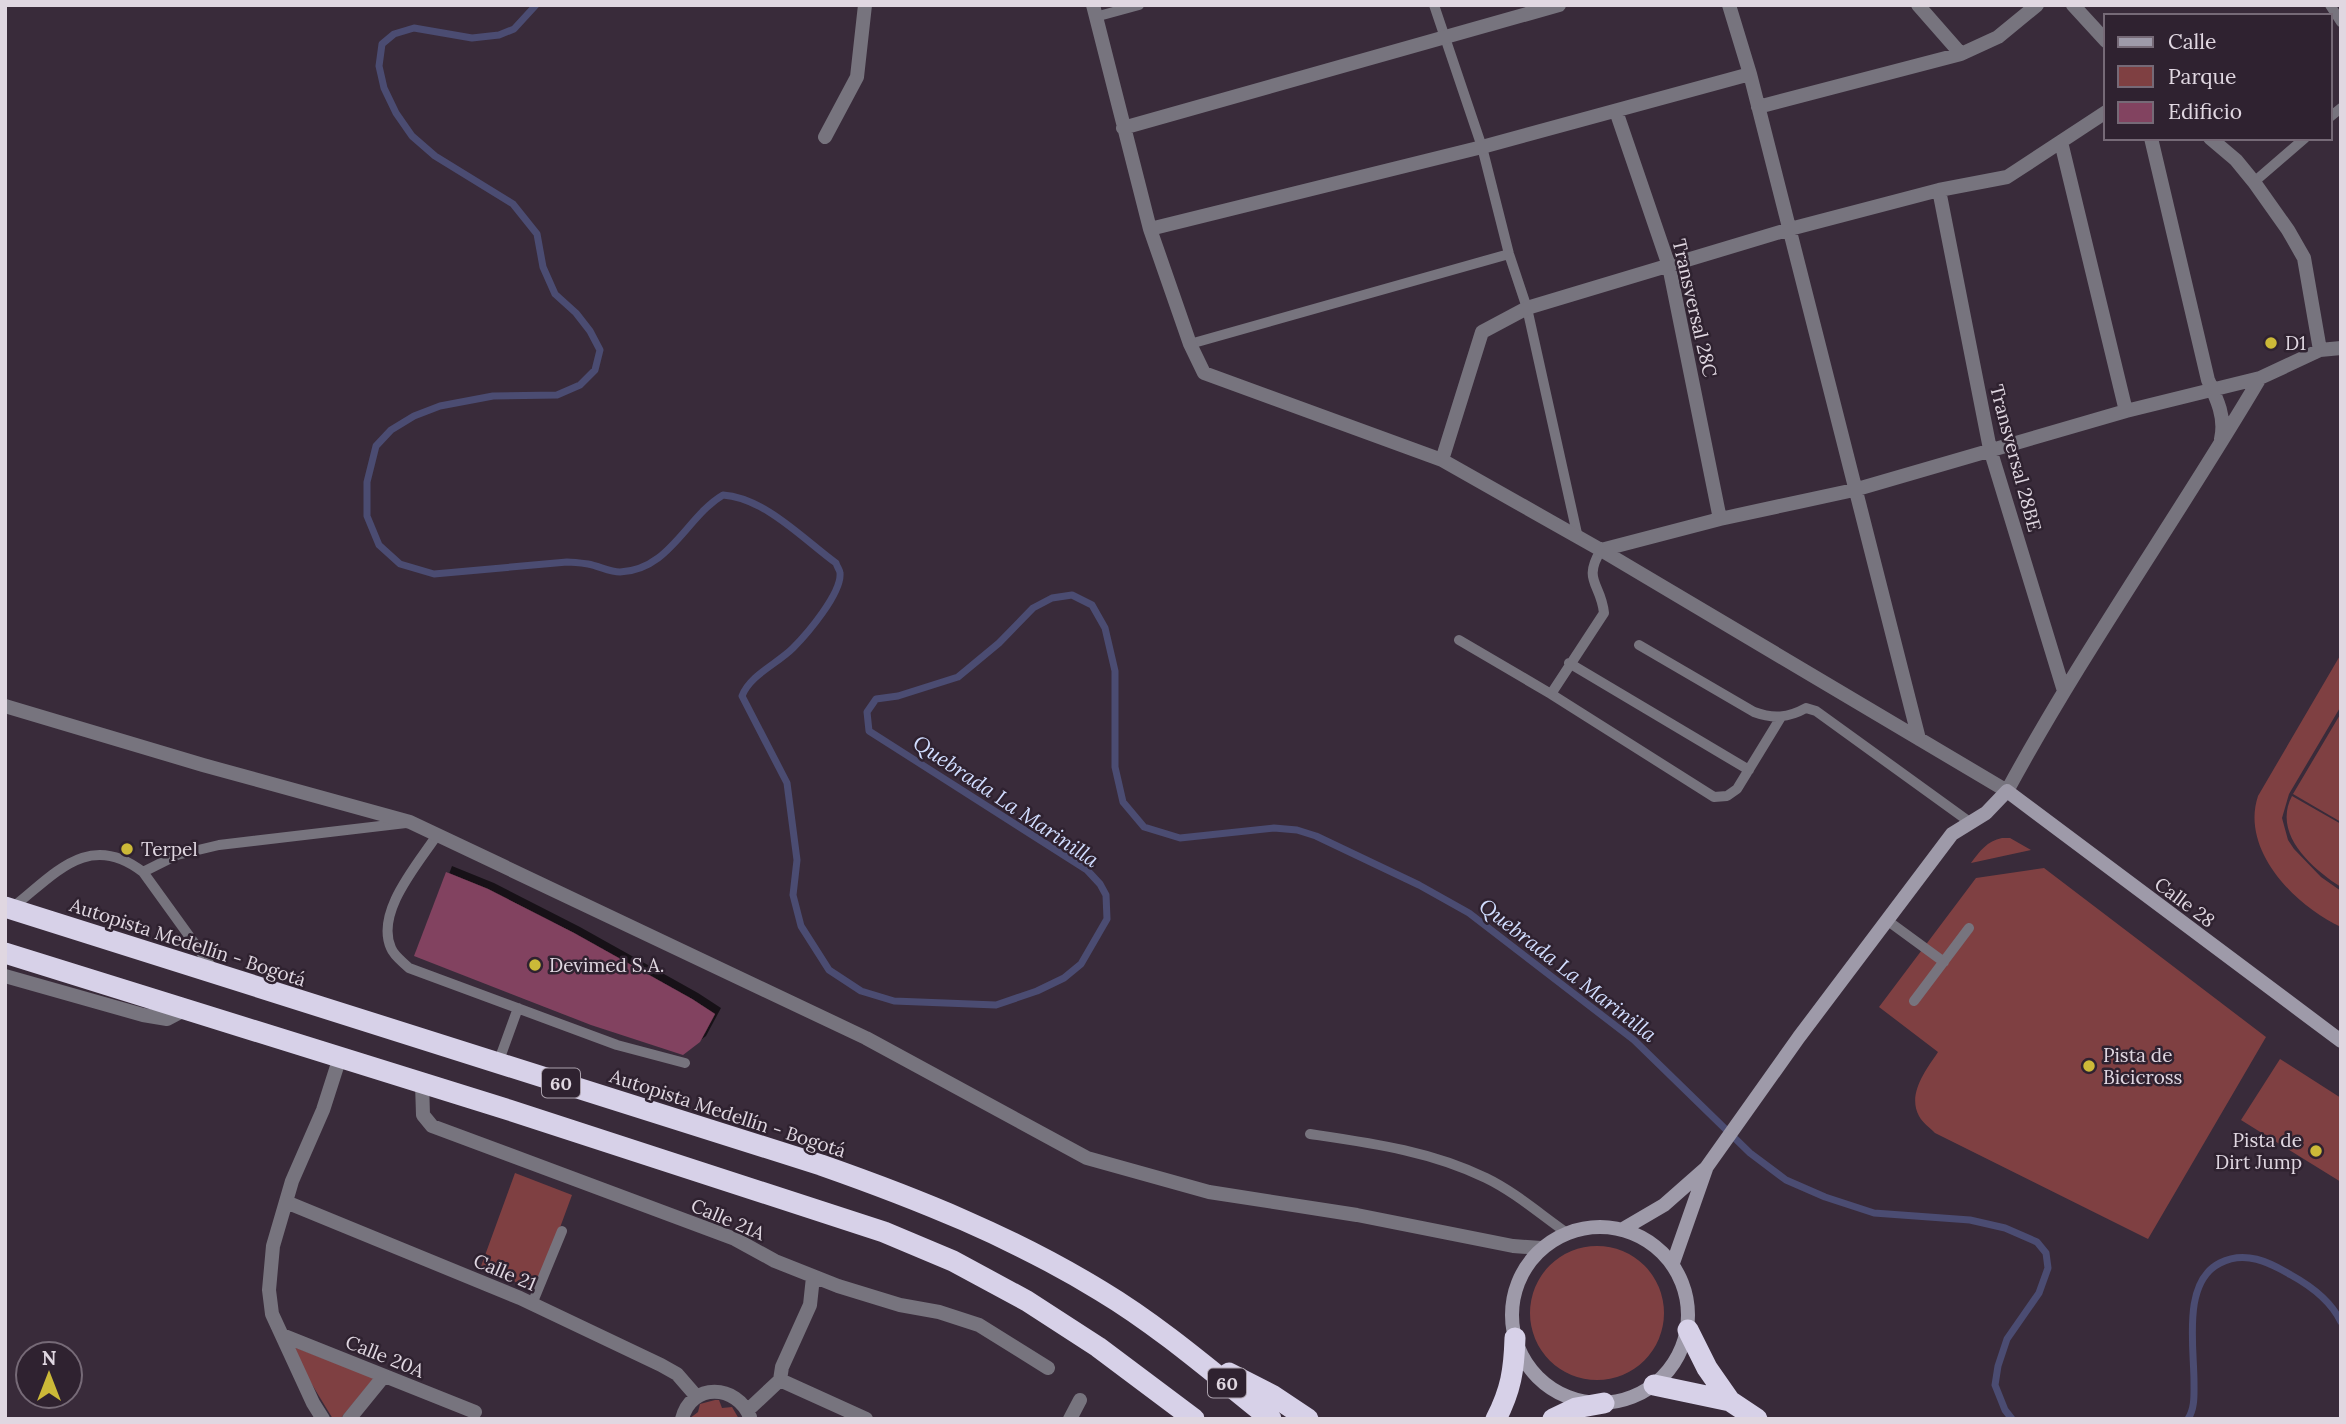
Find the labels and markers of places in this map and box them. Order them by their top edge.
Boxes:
place label: D1 [2285,331,2306,355]
marker: D1 [2263,335,2279,351]
place label: Terpel [141,837,198,861]
marker: Terpel [119,841,135,857]
place label: Devimed S.A. [549,953,664,977]
marker: Devimed S.A. [527,957,543,973]
place label: Pista de Bicicross [2103,1043,2183,1089]
marker: Pista de Bicicross [2081,1058,2097,1074]
place label: Pista de Dirt Jump [2215,1128,2302,1174]
marker: Pista de Dirt Jump [2308,1143,2324,1159]

